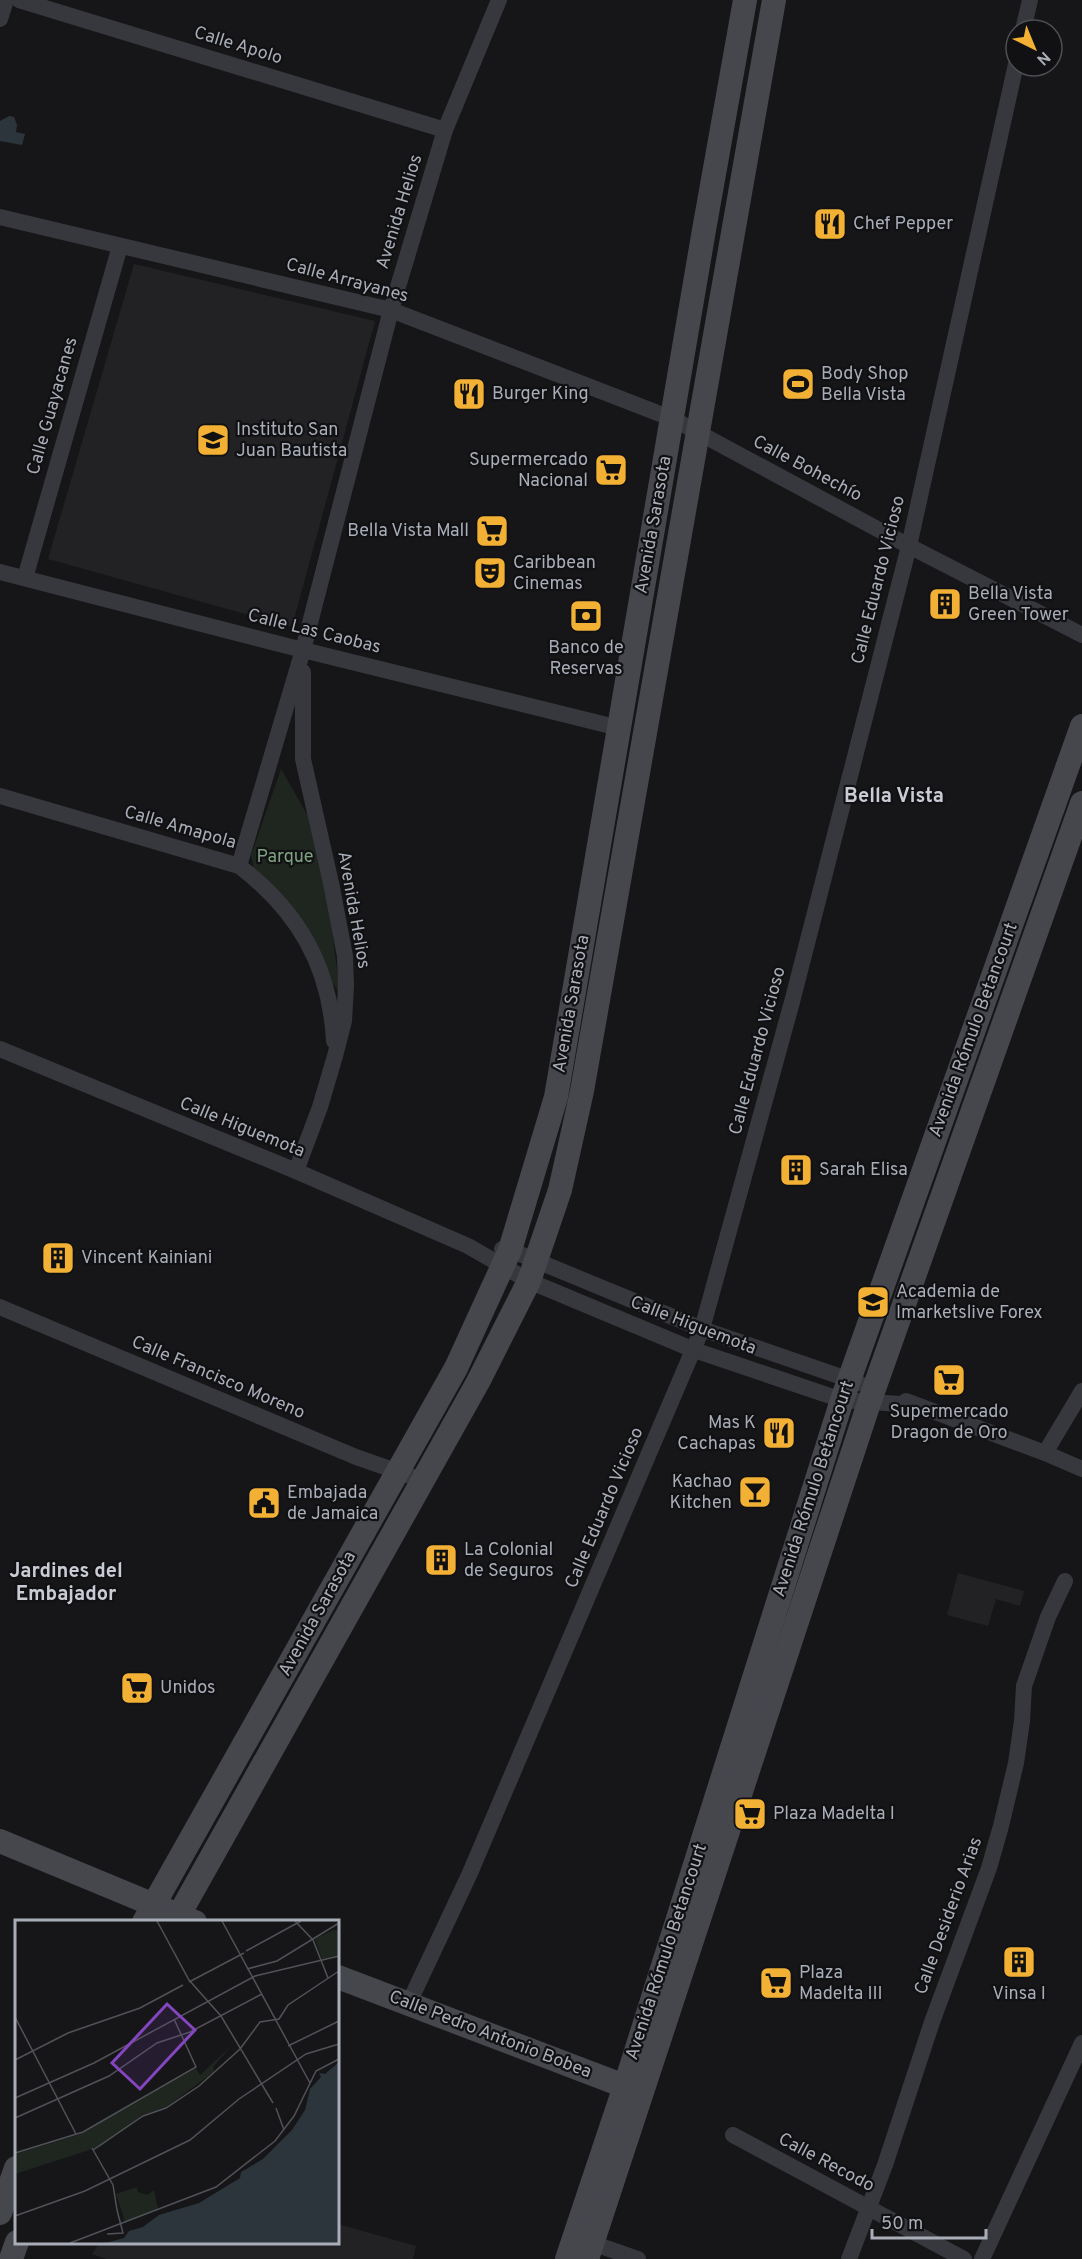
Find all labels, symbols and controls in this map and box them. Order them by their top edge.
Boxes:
north arrow [1004,18,1064,78]
street label: Calle Apolo [191,22,285,70]
text: N [1032,46,1054,69]
street label: Avenida Helios [372,152,428,272]
restaurant icon: Chef Pepper [812,206,848,242]
place label: Chef Pepper [853,213,953,236]
street label: Calle Arrayanes [283,254,411,308]
street label: Calle Guayacanes [22,334,84,478]
place label: Body Shop Bella Vista [821,363,908,407]
sports icon: Body Shop Bella Vista [780,366,816,402]
restaurant icon: Burger King [451,376,487,412]
place label: Burger King [492,383,589,406]
place label: Instituto San Juan Bautista [236,419,347,463]
school or university icon: Instituto San Juan Bautista [195,422,231,458]
street label: Calle Bohechío [748,431,866,507]
place label: Supermercado Nacional [469,449,588,493]
supermarket icon: Supermercado Nacional [593,452,629,488]
street label: Avenida Sarasota [631,454,677,596]
street label: Calle Eduardo Vicioso [847,493,911,667]
supermarket icon: Bella Vista Mall [474,513,510,549]
place label: Bella Vista Mall [347,520,469,543]
place label: Caribbean Cinemas [513,552,596,596]
theatre icon: Caribbean Cinemas [472,555,508,591]
place label: Bella Vista Green Tower [968,583,1069,627]
building icon: Bella Vista Green Tower [927,586,963,622]
bank icon: Banco de Reservas [568,598,604,634]
street label: Calle Las Caobas [245,604,383,660]
place label: Banco de Reservas [548,637,624,681]
district label: Bella Vista [844,784,944,810]
street label: Calle Amapola [121,801,239,855]
park label: Parque [256,846,314,869]
street label: Avenida Helios [331,850,375,970]
street label: Avenida Rómulo Betancourt [924,920,1024,1140]
street label: Avenida Sarasota [549,933,595,1075]
street label: Calle Eduardo Vicioso [725,964,791,1138]
street label: Calle Higuemota [176,1092,308,1164]
building icon: Sarah Elisa [778,1152,814,1188]
place label: Sarah Elisa [819,1159,908,1182]
building icon: Vincent Kainiani [40,1240,76,1276]
place label: Vincent Kainiani [81,1247,212,1270]
place label: Academia de Imarketslive Forex [896,1281,1043,1325]
school or university icon: Academia de Imarketslive Forex [855,1284,891,1320]
street label: Calle Higuemota [627,1291,759,1361]
street label: Calle Francisco Moreno [128,1331,308,1425]
supermarket icon: Supermercado Dragon de Oro [931,1362,967,1398]
street label: Avenida Rómulo Betancourt [768,1378,860,1600]
place label: Supermercado Dragon de Oro [890,1401,1008,1445]
place label: Mas K Cachapas [677,1412,756,1456]
restaurant icon: Mas K Cachapas [761,1415,797,1451]
street label: Calle Eduardo Vicioso [561,1424,649,1592]
place label: Kachao Kitchen [670,1471,732,1515]
bar icon: Kachao Kitchen [737,1474,773,1510]
place label: Embajada de Jamaica [287,1482,378,1526]
public building icon: Embajada de Jamaica [246,1485,282,1521]
place label: La Colonial de Seguros [464,1539,554,1583]
building icon: La Colonial de Seguros [423,1542,459,1578]
street label: Avenida Sarasota [274,1547,362,1681]
district label: Jardines del Embajador [9,1559,123,1608]
supermarket icon: Unidos [119,1670,155,1706]
place label: Unidos [160,1677,216,1700]
supermarket icon: Plaza Madelta I [732,1796,768,1832]
place label: Plaza Madelta I [773,1803,895,1826]
street label: Calle Desiderio Arias [910,1834,988,1998]
street label: Avenida Rómulo Betancourt [621,1841,713,2063]
inset map [15,1920,339,2244]
building icon: Vinsa I [1001,1944,1037,1980]
place label: Plaza Madelta III [799,1962,883,2006]
supermarket icon: Plaza Madelta III [758,1965,794,2001]
place label: Vinsa I [992,1983,1046,2006]
street label: Calle Pedro Antonio Bobea [385,1986,595,2084]
street label: Calle Recodo [774,2128,878,2198]
scale bar [872,2202,986,2240]
text: 50 m [881,2213,923,2236]

